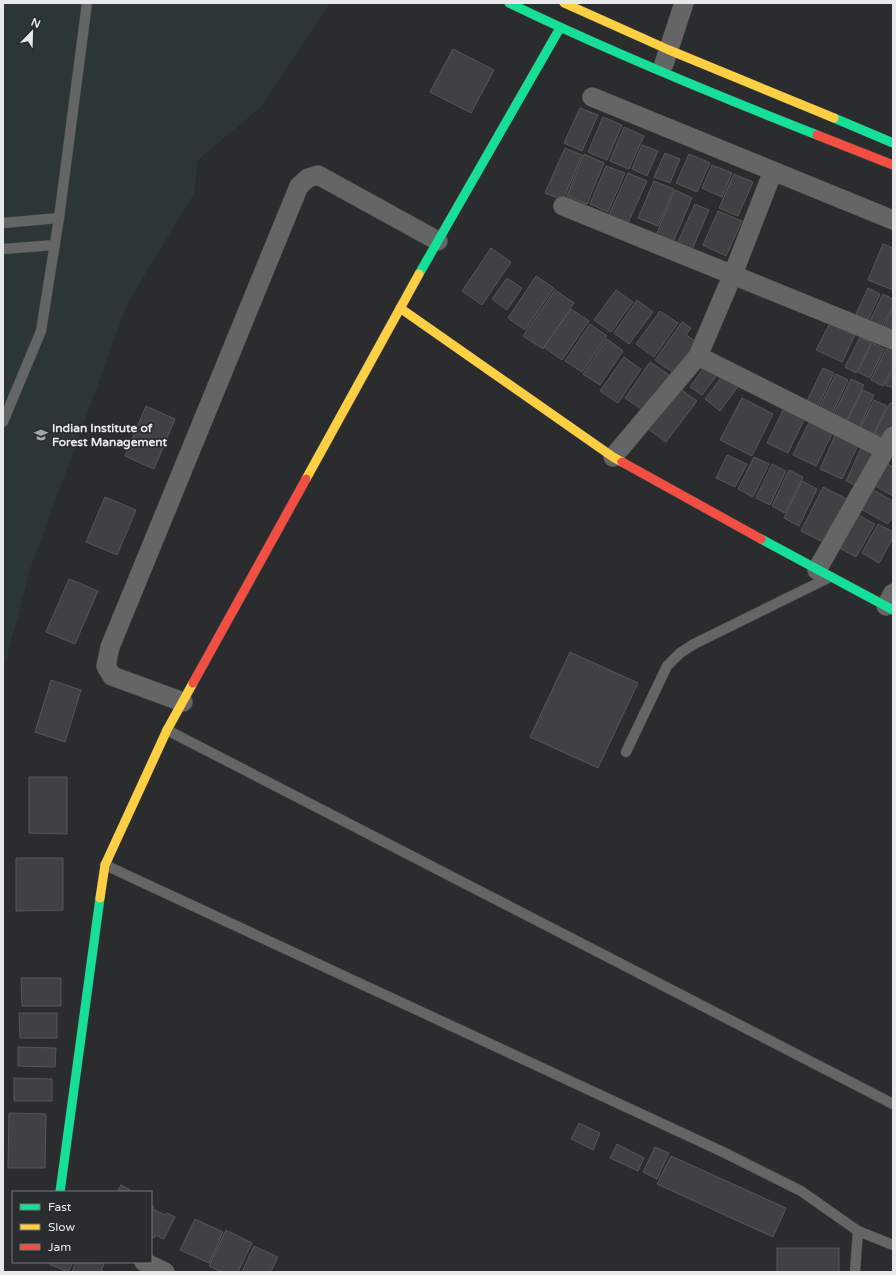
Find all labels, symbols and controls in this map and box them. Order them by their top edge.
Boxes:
north arrow [12,12,52,52]
text: N [29,16,42,31]
place label: Indian Institute of Forest Management [52,421,167,450]
school or university icon: Indian Institute of Forest Management [33,427,49,443]
legend [12,1191,152,1263]
text: Fast [48,1200,72,1214]
text: Slow [48,1220,75,1234]
text: Jam [48,1240,71,1254]

